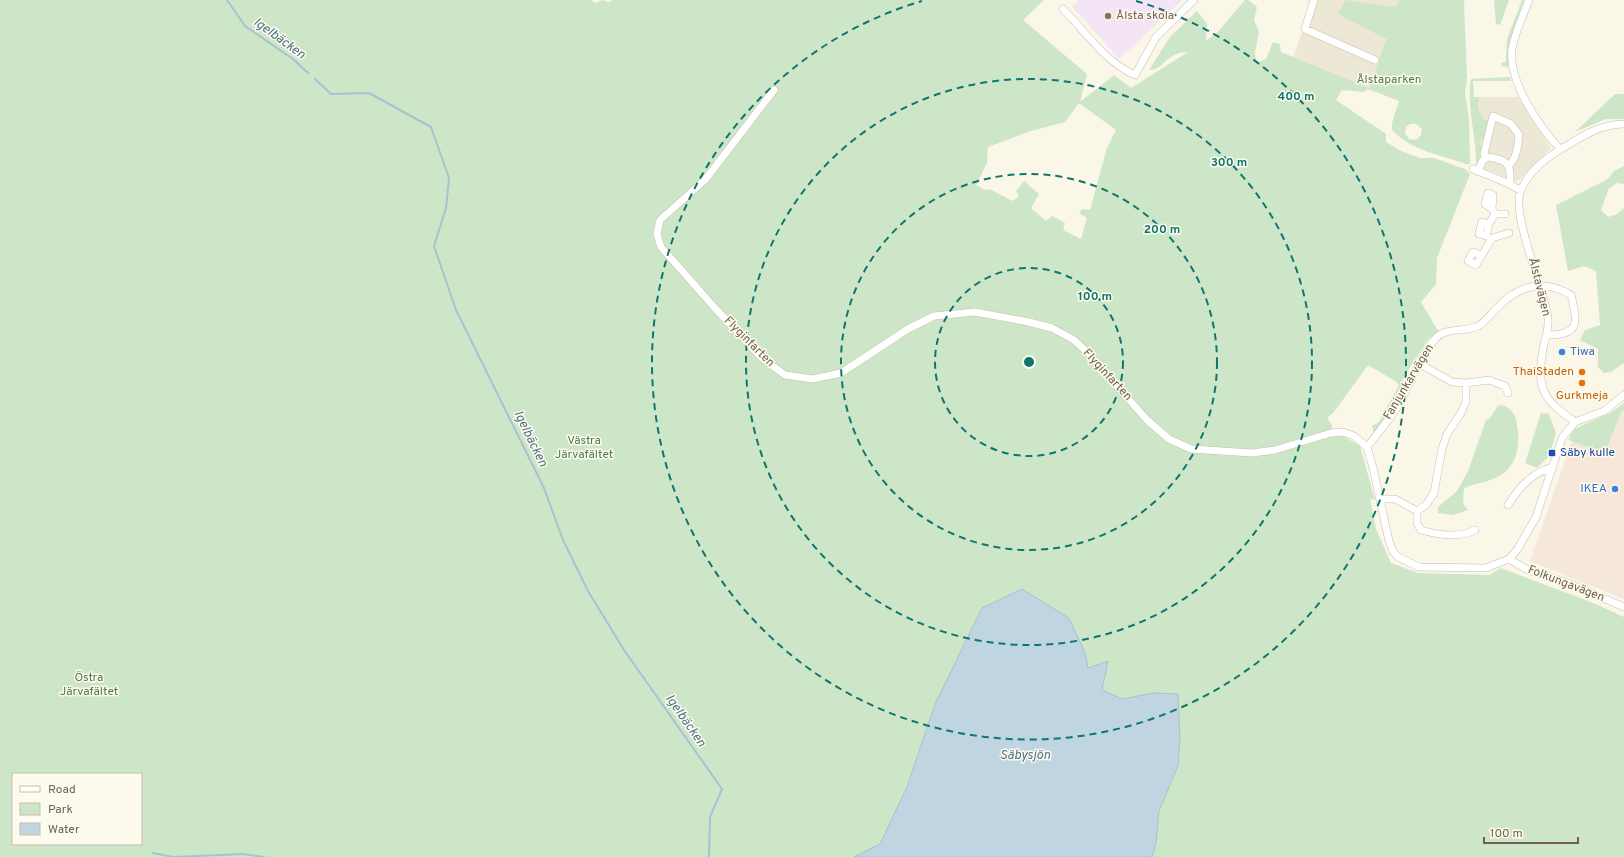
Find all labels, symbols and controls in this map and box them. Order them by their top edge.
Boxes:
place label: Ålsta skola [1116,8,1174,24]
marker: Ålsta skola [1103,11,1113,21]
water label: Igelbäcken [250,15,308,63]
park label: Ålstaparken [1356,72,1422,88]
text: 400 m [1277,89,1315,105]
text: 300 m [1211,155,1247,171]
text: 200 m [1144,222,1180,238]
street label: Ålstavägen [1524,256,1554,318]
text: 100 m [1078,289,1112,305]
street label: Flyginfarten [720,313,778,371]
street label: Fanjunkarvägen [1380,341,1438,423]
place label: Tiwa [1570,344,1595,360]
street label: Flyginfarten [1079,345,1135,405]
marker: Tiwa [1557,347,1567,357]
centre of rings [1022,355,1036,369]
place label: ThaiStaden [1513,364,1574,380]
marker: ThaiStaden [1577,367,1587,377]
marker: Gurkmeja [1577,378,1587,388]
place label: Gurkmeja [1556,388,1608,404]
water label: Igelbäcken [510,408,550,470]
park label: Västra Järvafältet [555,433,613,463]
place label: Säby kulle [1560,445,1615,461]
marker: Säby kulle [1547,448,1557,458]
place label: IKEA [1580,481,1607,497]
marker: IKEA [1610,484,1620,494]
street label: Folkungavägen [1525,562,1607,606]
park label: Östra Järvafältet [60,670,118,700]
water label: Igelbäcken [661,692,709,750]
water label: Säbysjön [1000,748,1050,764]
legend [12,773,142,845]
text: Road [48,782,76,798]
text: Park [48,802,73,818]
scale bar [1484,819,1578,845]
text: Water [48,822,80,838]
text: 100 m [1490,826,1523,842]

